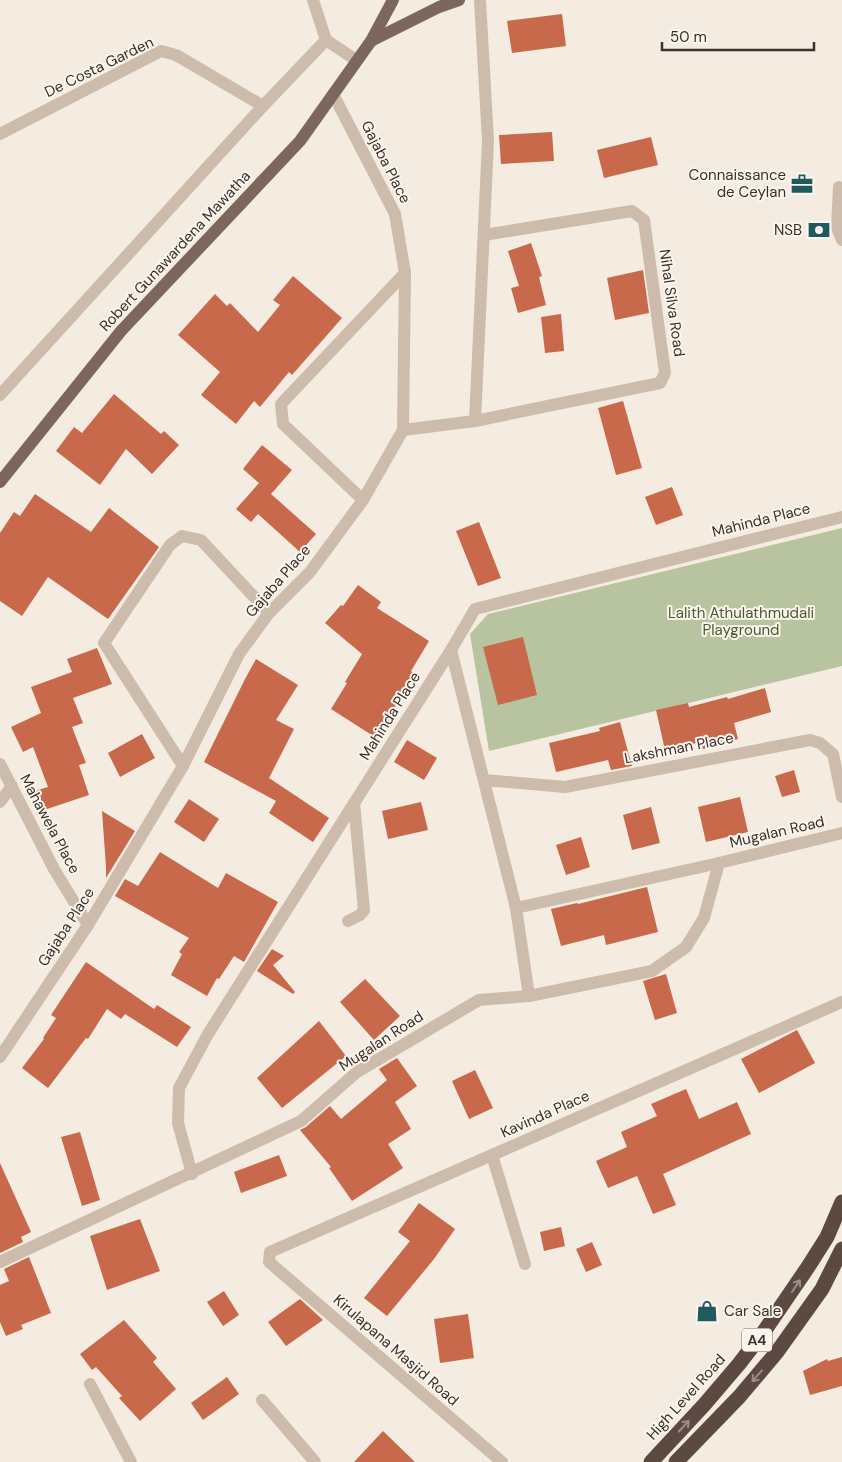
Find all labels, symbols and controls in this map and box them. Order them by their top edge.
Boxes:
scale bar [662,20,814,52]
text: 50 m [670,27,707,47]
street label: De Costa Garden [41,32,157,102]
street label: Gajaba Place [357,117,415,207]
place label: Connaissance de Ceylan [688,165,786,202]
street label: Robert Gunawardena Mawatha [95,166,255,336]
office icon: Connaissance de Ceylan [789,171,815,197]
bank icon: NSB [806,217,832,243]
place label: NSB [774,220,802,240]
street label: Nihal Silva Road [655,248,689,358]
street label: Mahinda Place [710,498,812,542]
street label: Gajaba Place [241,540,315,622]
park label: Lalith Athulathmudali Playground [668,603,814,640]
street label: Mahinda Place [355,668,425,764]
street label: Lakshman Place [623,728,735,768]
street label: Mahawela Place [15,771,85,877]
street label: Mugalan Road [728,811,826,853]
street label: Gajaba Place [33,884,99,970]
street label: Mugalan Road [335,1006,427,1076]
street label: Kavinda Place [497,1085,593,1143]
one-way arrow [791,1279,801,1293]
street label: Kirulapana Masjid Road [329,1290,463,1410]
shop icon: Car Sale [694,1298,720,1324]
place label: Car Sale [724,1301,781,1321]
road number: A4 [742,1328,772,1352]
street label: High Level Road [642,1350,730,1444]
one-way arrow [751,1369,762,1382]
one-way arrow [678,1420,690,1433]

